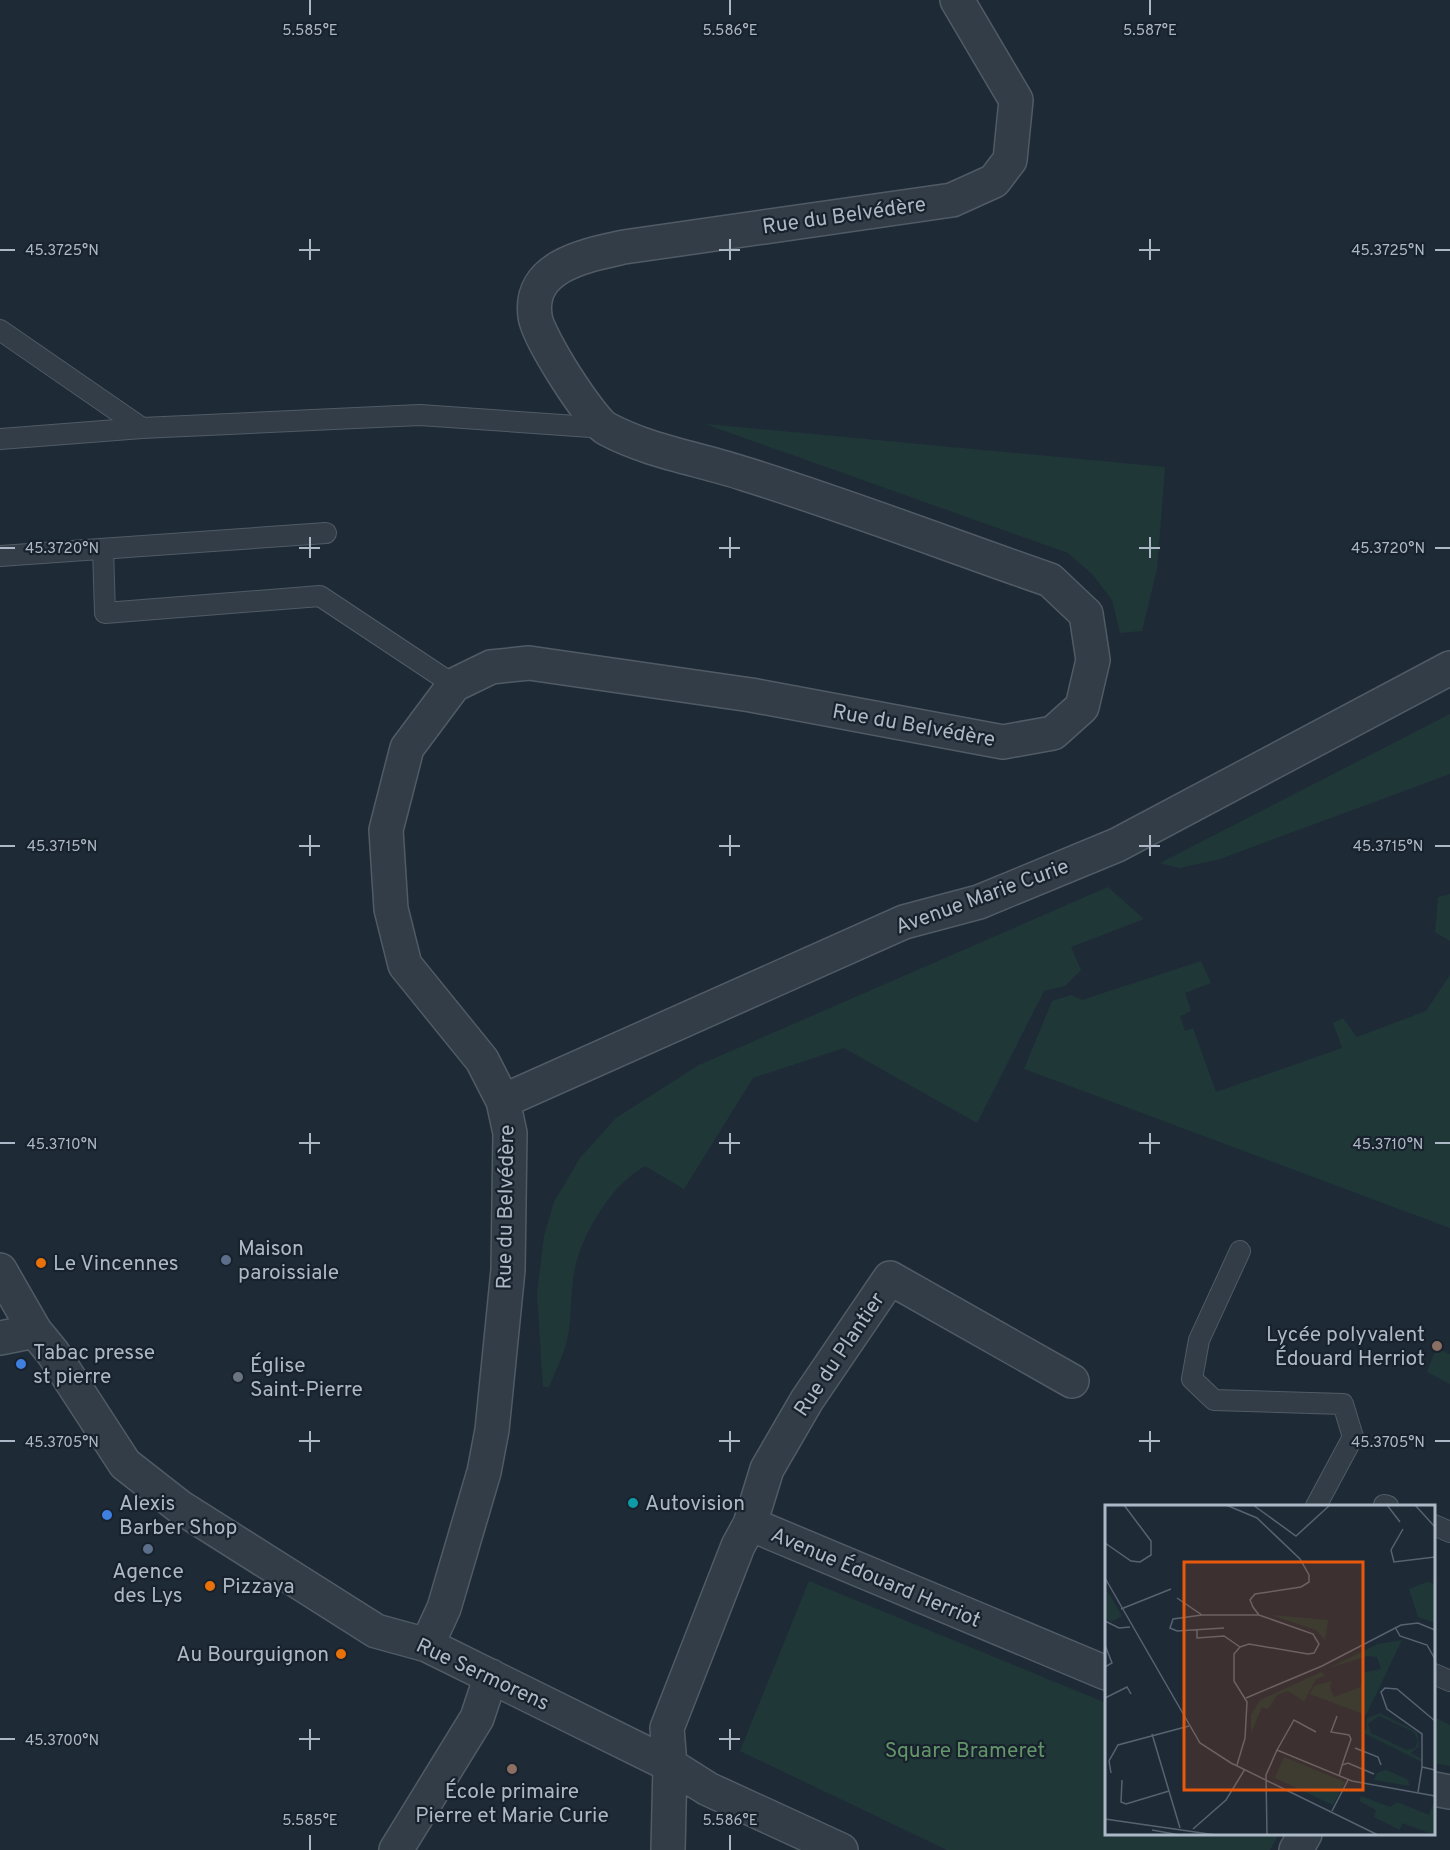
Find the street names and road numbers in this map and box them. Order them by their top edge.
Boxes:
street label: Rue du Belvédère [761,192,928,241]
street label: Rue du Belvédère [830,699,997,754]
street label: Avenue Marie Curie [892,853,1073,941]
street label: Rue du Belvédère [492,1124,521,1290]
street label: Rue du Plantier [789,1287,892,1422]
street label: Avenue Édouard Herriot [766,1521,985,1635]
street label: Rue Sermorens [411,1633,553,1718]

